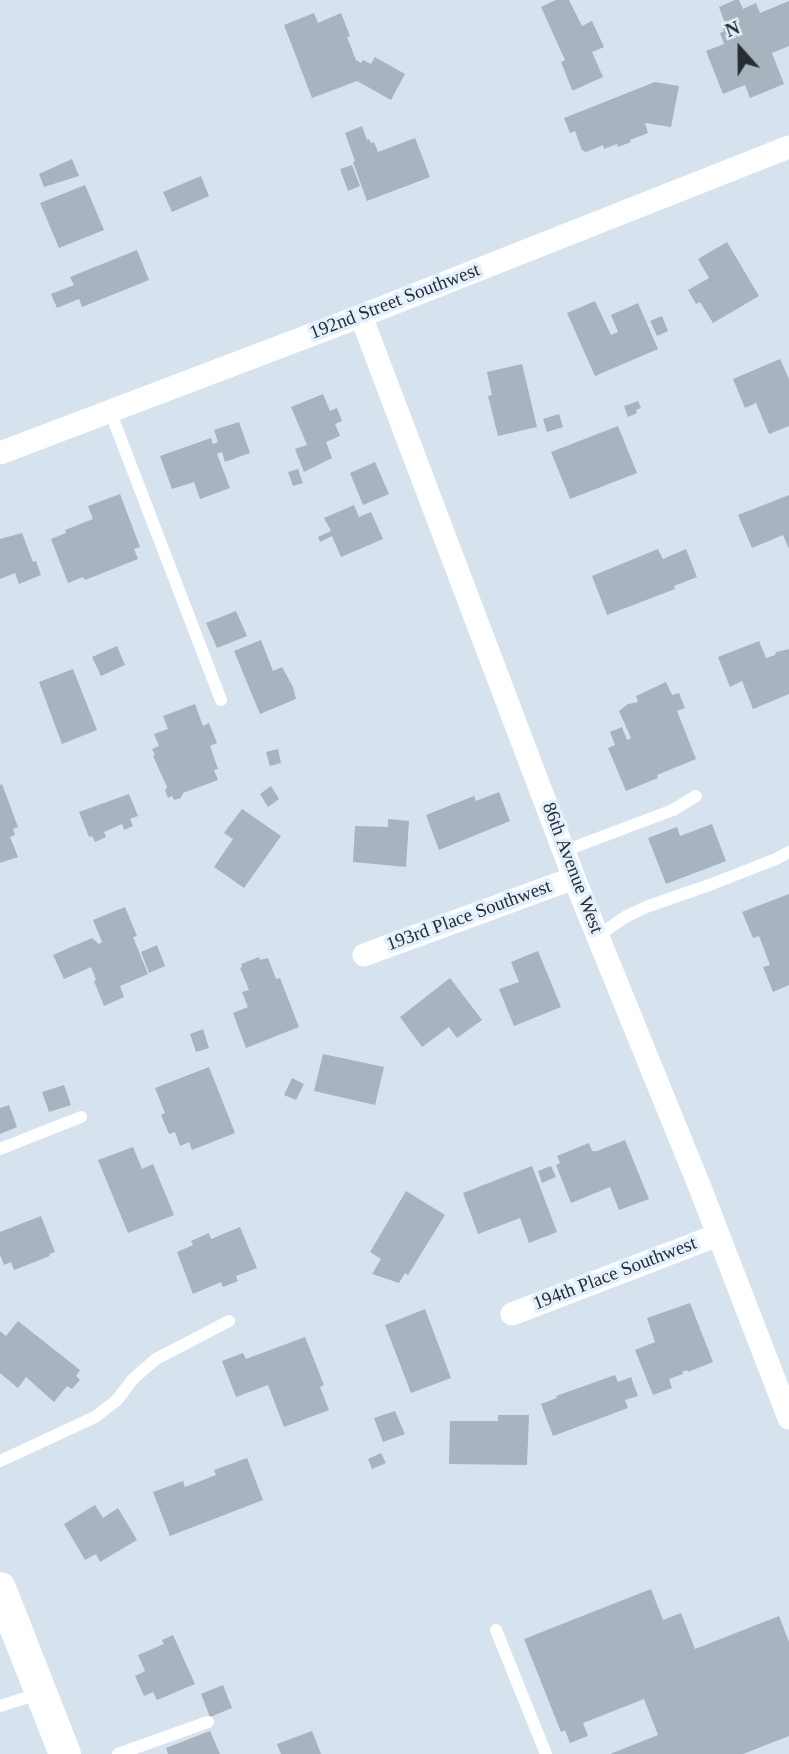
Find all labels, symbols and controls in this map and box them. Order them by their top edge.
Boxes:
north arrow [705,14,775,84]
text: N [722,17,742,41]
street label: 192nd Street Southwest [307,259,483,345]
street label: 86th Avenue West [537,799,607,937]
street label: 193rd Place Southwest [383,876,555,956]
street label: 194th Place Southwest [530,1232,700,1316]

